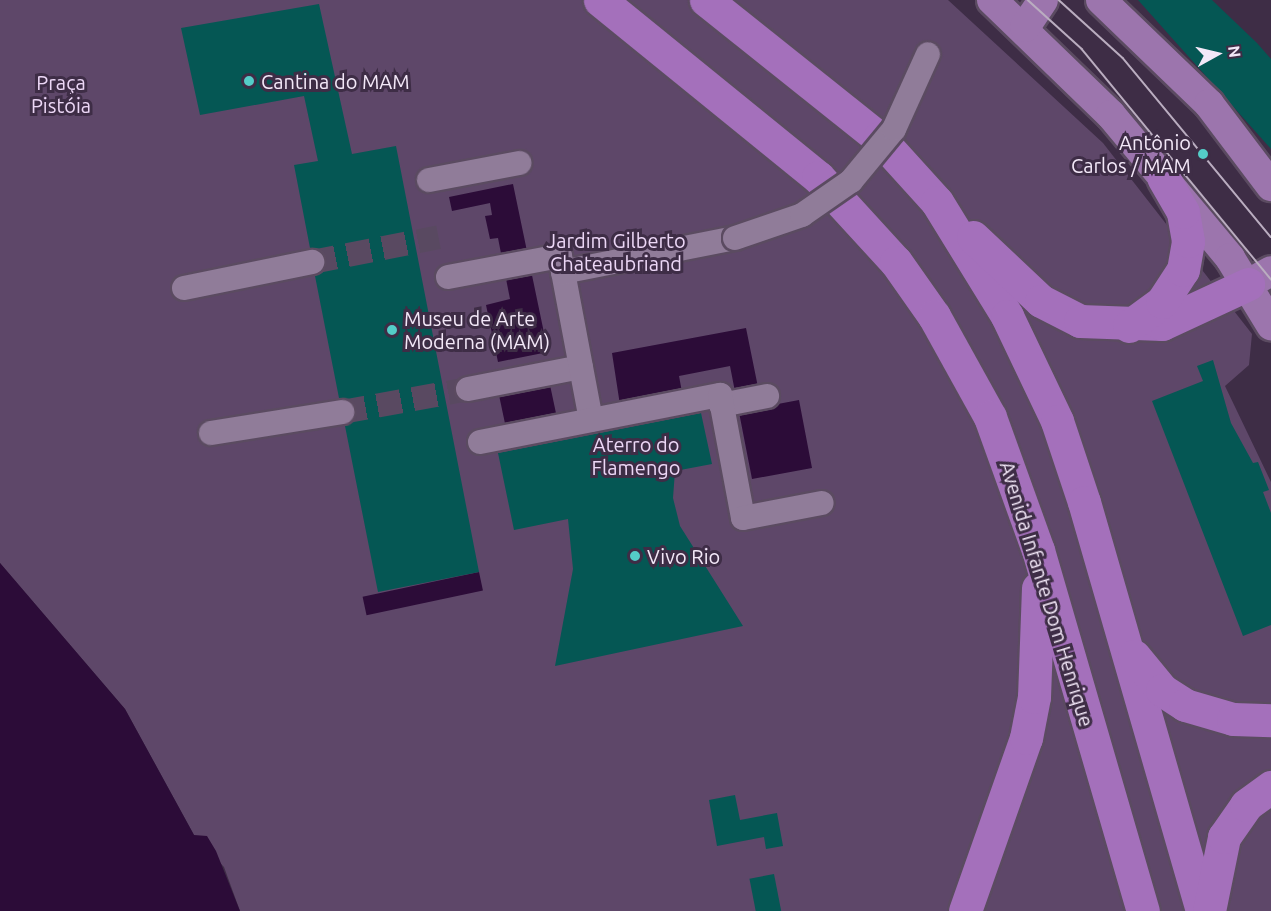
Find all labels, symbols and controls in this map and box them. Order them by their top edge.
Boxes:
north arrow [1187,24,1247,84]
text: N [1225,44,1245,59]
place label: Cantina do MAM [261,69,410,93]
park label: Praça Pistóia [31,71,91,118]
marker: Cantina do MAM [242,74,256,88]
place label: Antônio Carlos / MAM [1071,130,1191,177]
marker: Antônio Carlos / MAM [1196,147,1210,161]
park label: Jardim Gilberto Chateaubriand [546,228,686,275]
place label: Museu de Arte Moderna (MAM) [404,306,550,353]
marker: Museu de Arte Moderna (MAM) [385,323,399,337]
park label: Aterro do Flamengo [592,432,680,479]
street label: Avenida Infante Dom Henrique [995,458,1099,730]
place label: Vivo Rio [647,544,720,568]
marker: Vivo Rio [628,549,642,563]

